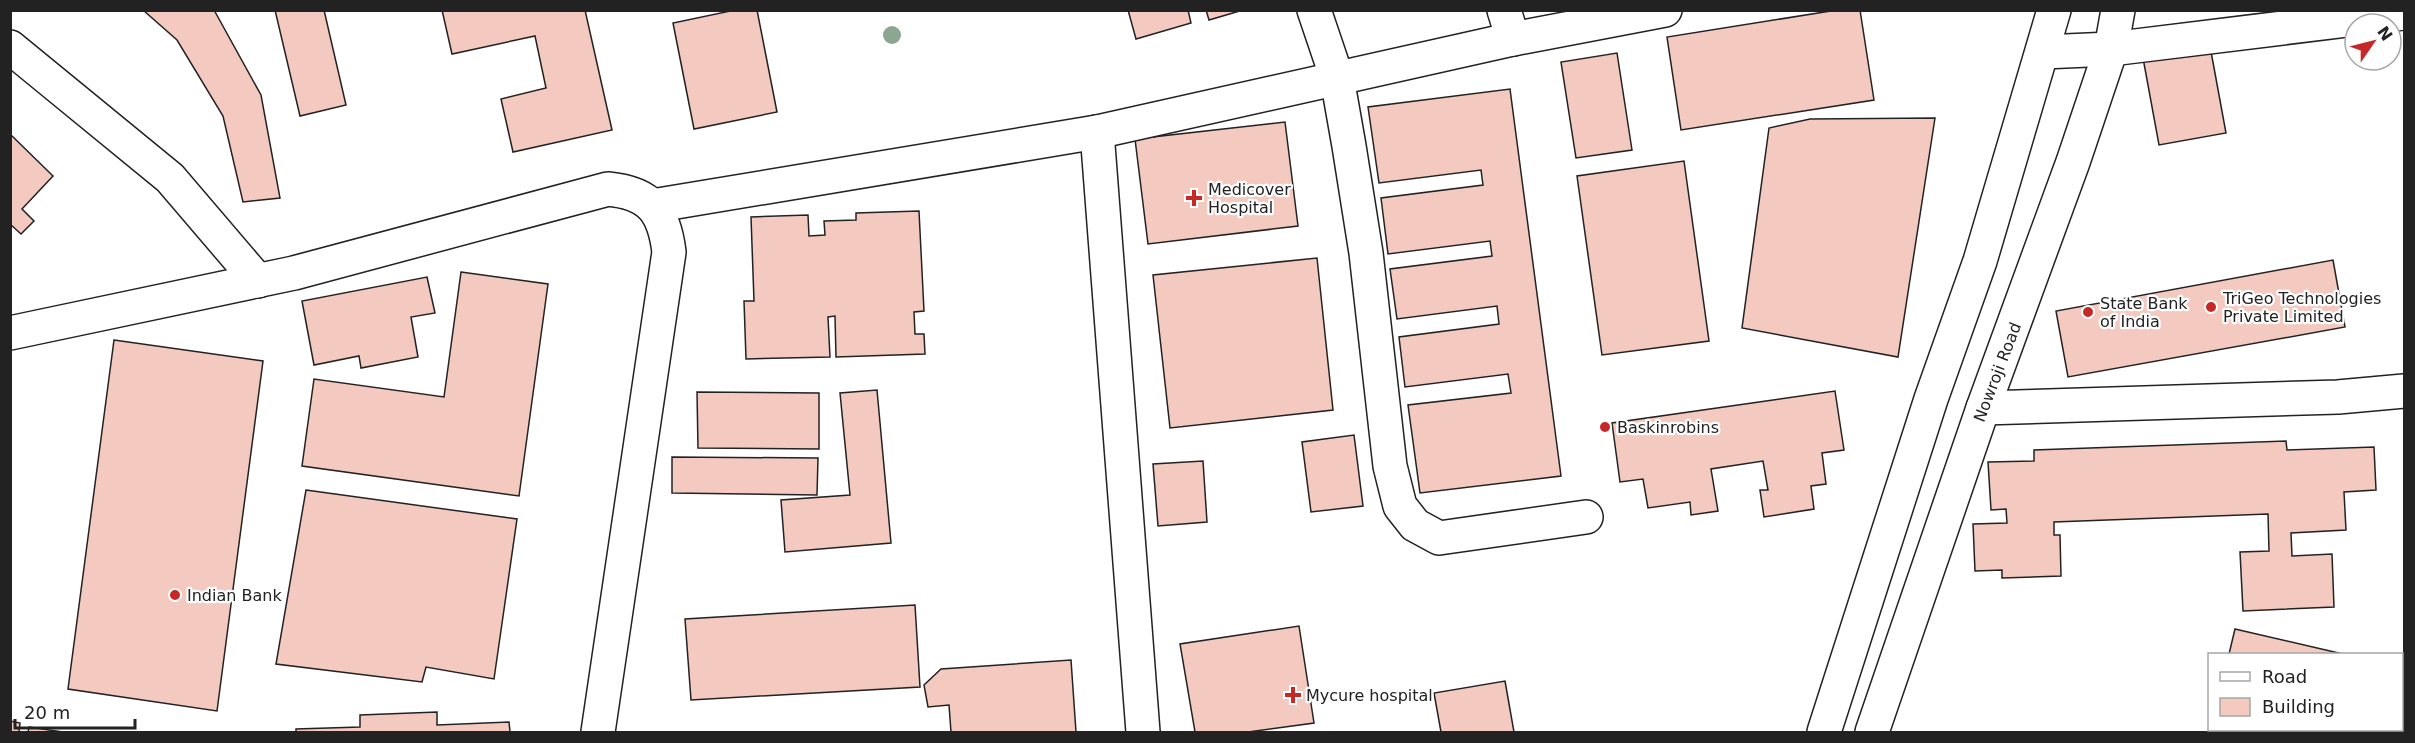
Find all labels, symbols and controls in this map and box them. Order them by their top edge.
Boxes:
north arrow [2343,12,2403,72]
text: N [2373,23,2396,45]
place label: Medicover Hospital [1208,180,1291,217]
marker: Medicover Hospital [1185,189,1203,207]
place label: TriGeo Technologies Private Limited [2222,289,2381,326]
place label: State Bank of India [2100,294,2188,331]
marker: TriGeo Technologies Private Limited [2204,300,2218,314]
marker: State Bank of India [2081,305,2095,319]
street label: Nowroji Road [1970,320,2025,425]
place label: Baskinrobins [1617,418,1719,437]
marker: Baskinrobins [1598,420,1612,434]
place label: Indian Bank [187,586,282,605]
marker: Indian Bank [168,588,182,602]
legend [2208,653,2403,731]
text: Road [2262,666,2307,687]
marker: Mycure hospital [1284,686,1302,704]
place label: Mycure hospital [1306,686,1433,705]
scale bar [15,692,135,730]
text: Building [2262,696,2335,717]
text: 20 m [24,702,70,723]

